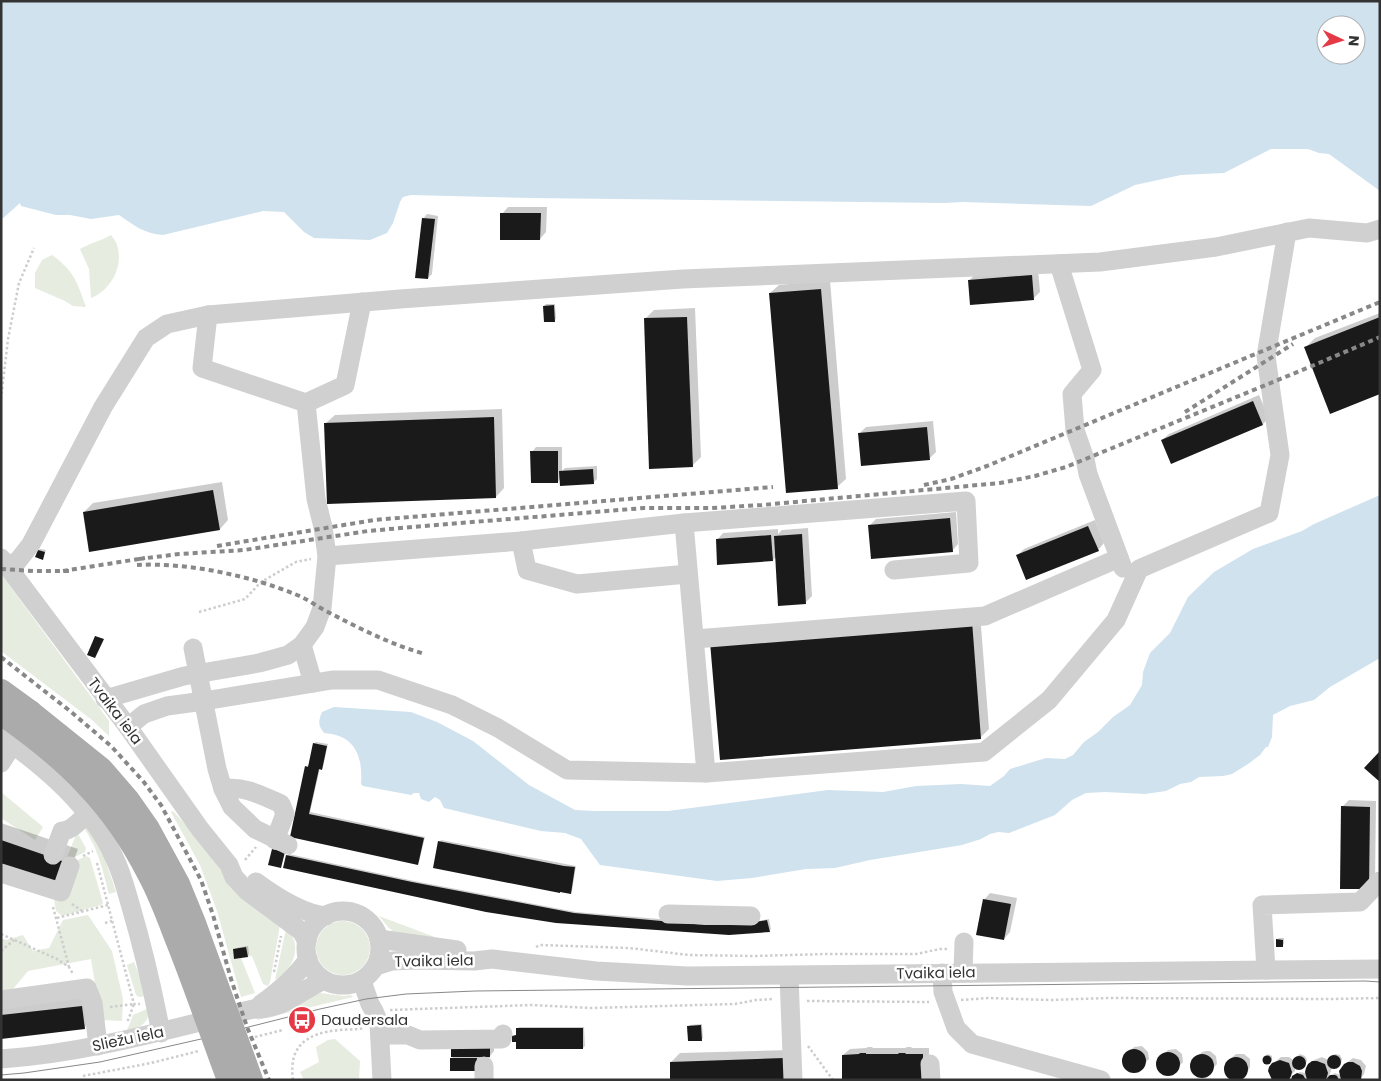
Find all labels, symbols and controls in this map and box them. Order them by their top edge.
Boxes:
north arrow [1316,15,1366,65]
text: N [1344,35,1364,47]
street label: Tvaika iela [83,673,148,749]
street label: Tvaika iela [394,949,474,972]
street label: Tvaika iela [896,961,976,984]
bus stop icon: Daudersala [287,1005,317,1035]
place label: Daudersala [321,1009,408,1030]
street label: Sliežu iela [90,1021,166,1056]

